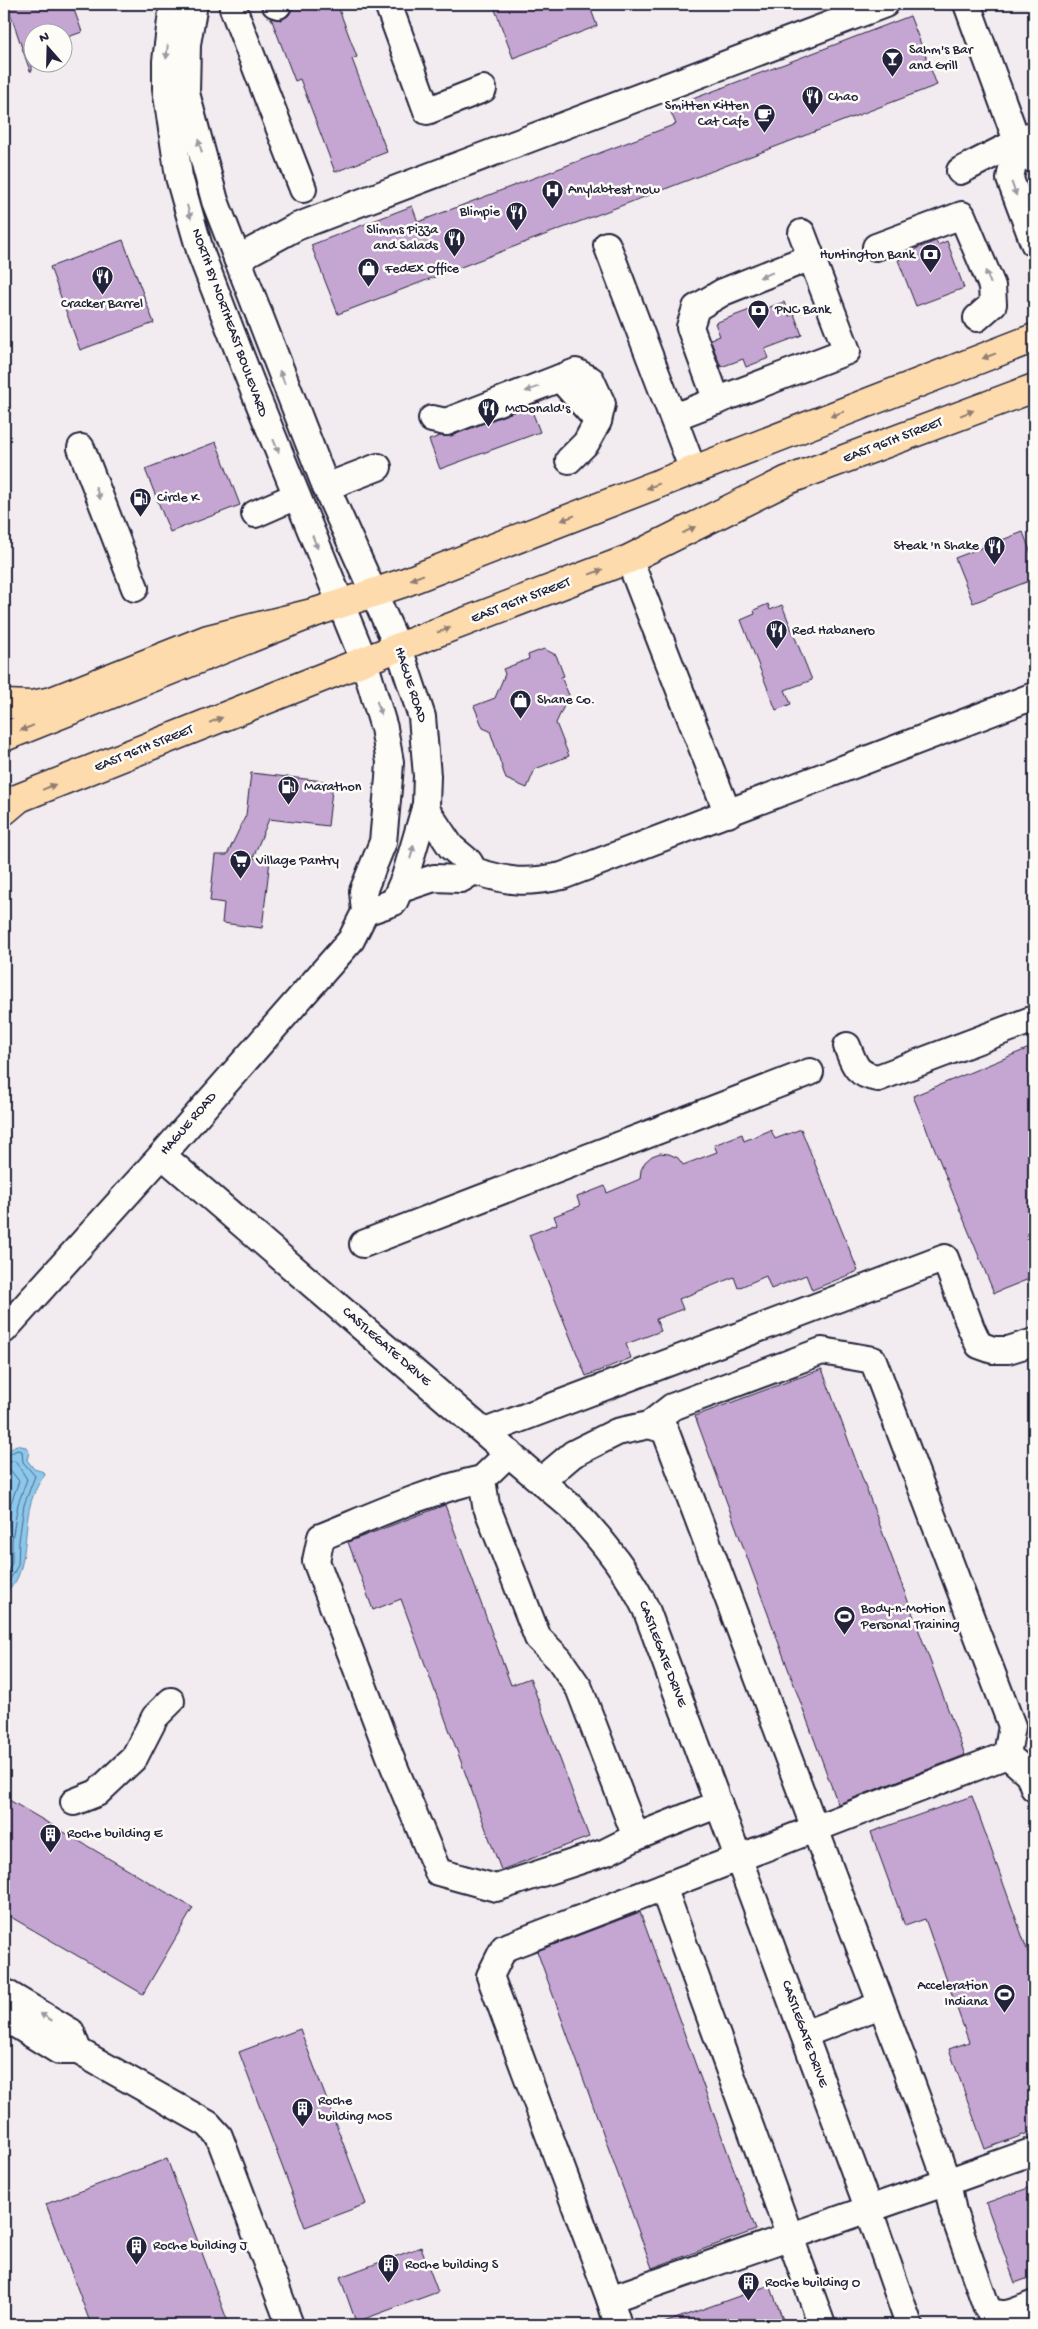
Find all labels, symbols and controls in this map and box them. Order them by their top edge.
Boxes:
north arrow [22,22,72,72]
text: N [37,29,52,48]
place label: Sahm's Bar and Grill [909,42,974,75]
one-way arrow [163,44,171,60]
bar icon: Sahm's Bar and Grill [881,46,905,77]
restaurant icon: Chao [800,85,824,116]
place label: Chao [828,89,858,106]
place label: Smitten Kitten Cat Cafe [665,98,750,131]
cafe icon: Smitten Kitten Cat Cafe [753,102,777,133]
one-way arrow [195,139,203,154]
hospital icon: Anylabtest now [540,178,564,209]
one-way arrow [1011,181,1018,196]
place label: Anylabtest now [568,182,660,199]
restaurant icon: Blimpie [504,200,528,231]
place label: Blimpie [459,204,501,221]
one-way arrow [185,205,193,220]
place label: Slimms Pizza and Salads [366,222,439,255]
restaurant icon: Slimms Pizza and Salads [442,226,466,257]
street label: NORTH BY NORTHEAST BOULEVARD [187,227,271,420]
bank icon: Huntington Bank [919,243,943,274]
place label: Huntington Bank [820,247,917,264]
shop icon: FedEx Office [357,257,381,288]
place label: FedEx Office [384,261,460,278]
restaurant icon: Cracker Barrel [90,264,114,295]
one-way arrow [984,269,992,284]
one-way arrow [758,271,773,279]
place label: Cracker Barrel [61,296,143,313]
bank icon: PNC Bank [747,298,771,329]
place label: PNC Bank [774,302,832,319]
one-way arrow [981,352,996,360]
one-way arrow [278,370,286,384]
one-way arrow [524,385,539,393]
restaurant icon: McDonald's [477,397,501,428]
place label: McDonald's [505,401,571,418]
one-way arrow [960,409,975,416]
one-way arrow [830,411,844,419]
street label: EAST 96TH STREET [841,414,946,468]
one-way arrow [272,439,280,454]
one-way arrow [646,482,660,490]
one-way arrow [95,486,103,500]
fuel station icon: Circle K [129,486,153,517]
place label: Circle K [157,490,200,507]
one-way arrow [561,515,575,523]
one-way arrow [682,526,696,534]
restaurant icon: Steak 'n Shake [983,534,1007,565]
one-way arrow [311,535,319,550]
place label: Steak 'n Shake [893,538,980,555]
one-way arrow [589,568,604,576]
one-way arrow [410,574,424,582]
street label: EAST 96TH STREET [469,574,574,628]
restaurant icon: Red Habanero [764,619,788,650]
place label: Red Habanero [792,623,875,640]
one-way arrow [437,626,452,634]
street label: HAGUE ROAD [390,645,430,726]
shop icon: Shane Co. [509,688,533,719]
place label: Shane Co. [537,692,595,709]
one-way arrow [376,700,384,715]
one-way arrow [209,716,224,724]
street label: EAST 96TH STREET [92,721,196,777]
one-way arrow [20,724,34,732]
fuel station icon: Marathon [276,775,300,806]
place label: Marathon [304,779,362,796]
one-way arrow [42,783,57,791]
one-way arrow [408,845,416,860]
supermarket icon: Village Pantry [228,849,252,880]
place label: Village Pantry [255,853,339,870]
street label: HAGUE ROAD [157,1088,222,1159]
street label: CASTLEGATE DRIVE [338,1304,435,1391]
street label: CASTLEGATE DRIVE [634,1598,691,1711]
place label: Body-n-Motion Personal Training [860,1601,960,1634]
sports icon: Body-n-Motion Personal Training [833,1605,857,1636]
building icon: Roche building E [39,1822,63,1853]
place label: Roche building E [67,1826,164,1843]
street label: CASTLEGATE DRIVE [777,1978,832,2091]
place label: Acceleration Indiana [917,1978,989,2011]
sports icon: Acceleration Indiana [992,1982,1016,2013]
one-way arrow [39,2013,54,2021]
place label: Roche building M05 [318,2093,392,2126]
building icon: Roche building M05 [290,2097,314,2128]
building icon: Roche building J [125,2234,149,2265]
place label: Roche building J [153,2238,248,2255]
building icon: Roche building S [377,2253,401,2284]
place label: Roche building S [405,2257,499,2274]
building icon: Roche building O [737,2271,761,2302]
place label: Roche building O [765,2275,861,2292]

